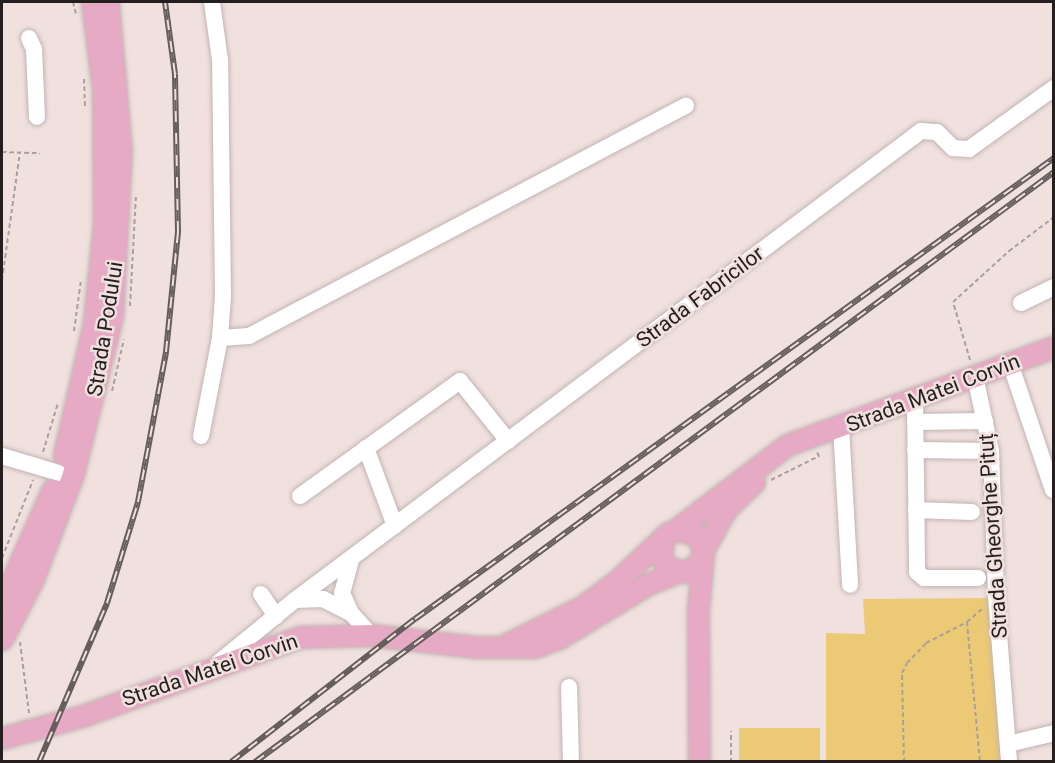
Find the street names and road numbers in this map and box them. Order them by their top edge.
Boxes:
street label: Strada Fabricilor [631,241,769,353]
street label: Strada Podului [82,260,128,398]
street label: Strada Matei Corvin [843,348,1023,438]
street label: Strada Gheorghe Pituț [973,433,1013,639]
street label: Strada Matei Corvin [119,628,301,712]

